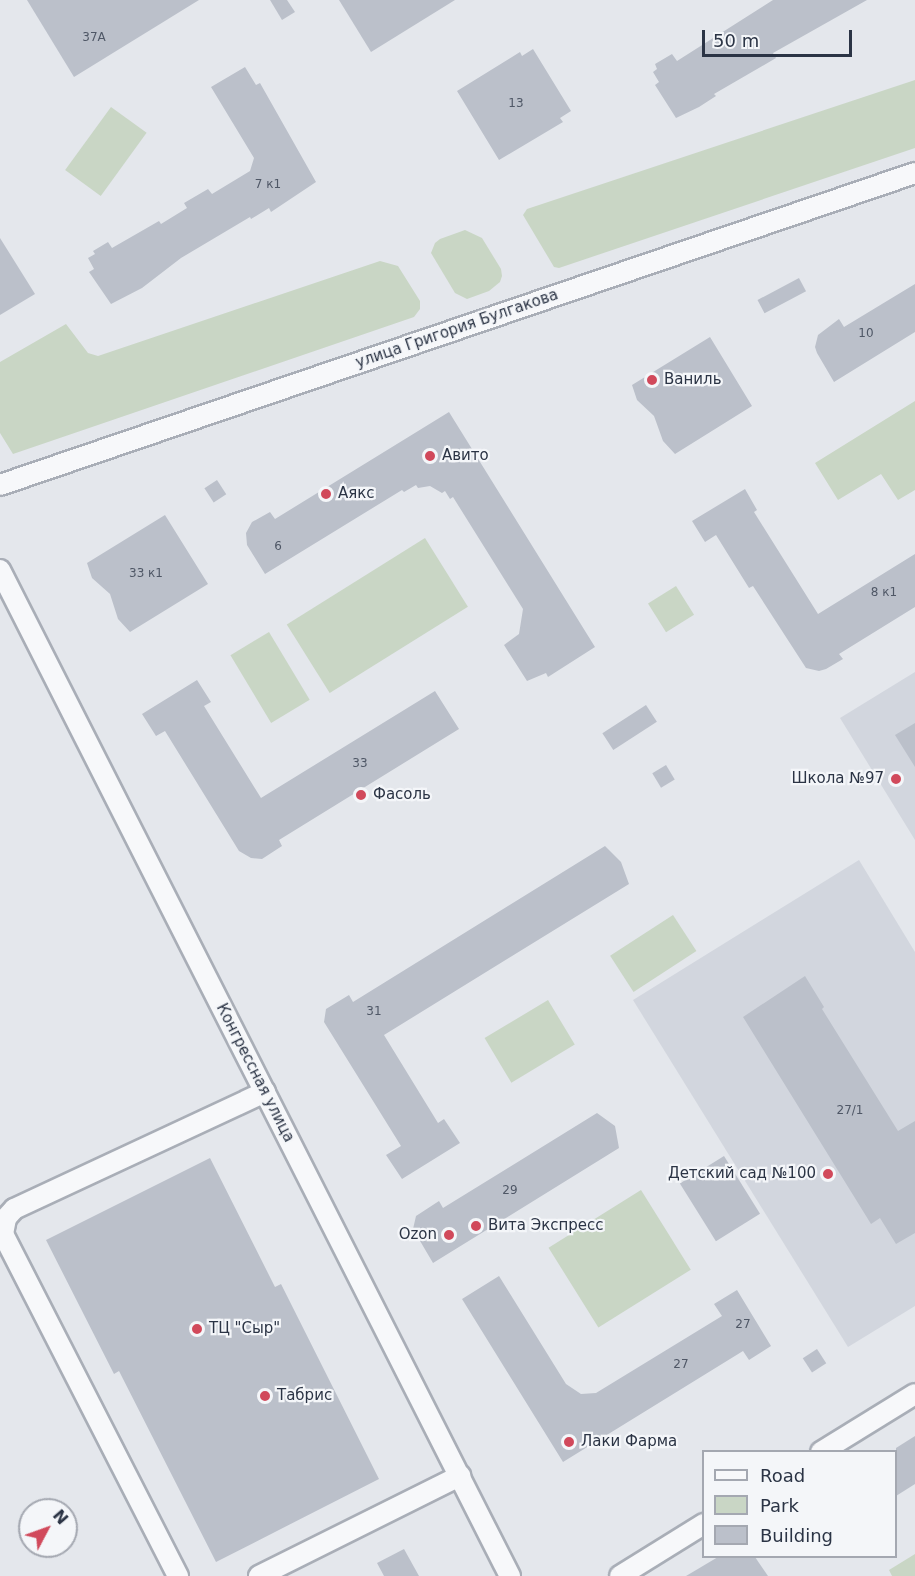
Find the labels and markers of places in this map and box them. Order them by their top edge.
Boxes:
place label: Ваниль [664,371,721,389]
marker: Ваниль [645,373,659,387]
place label: Авито [442,447,489,465]
marker: Авито [423,449,437,463]
place label: Аякс [338,485,375,503]
marker: Аякс [319,487,333,501]
place label: Школа №97 [791,770,884,788]
marker: Школа №97 [889,772,903,786]
place label: Фасоль [373,786,431,804]
marker: Фасоль [354,788,368,802]
place label: Детский сад №100 [668,1165,816,1183]
marker: Детский сад №100 [821,1167,835,1181]
place label: Вита Экспресс [488,1217,604,1235]
marker: Вита Экспресс [469,1219,483,1233]
place label: Ozon [399,1226,437,1244]
marker: Ozon [442,1228,456,1242]
place label: ТЦ "Сыр" [209,1320,280,1338]
marker: ТЦ "Сыр" [190,1322,204,1336]
place label: Табрис [277,1387,332,1405]
marker: Табрис [258,1389,272,1403]
place label: Лаки Фарма [581,1433,677,1451]
marker: Лаки Фарма [562,1435,576,1449]

